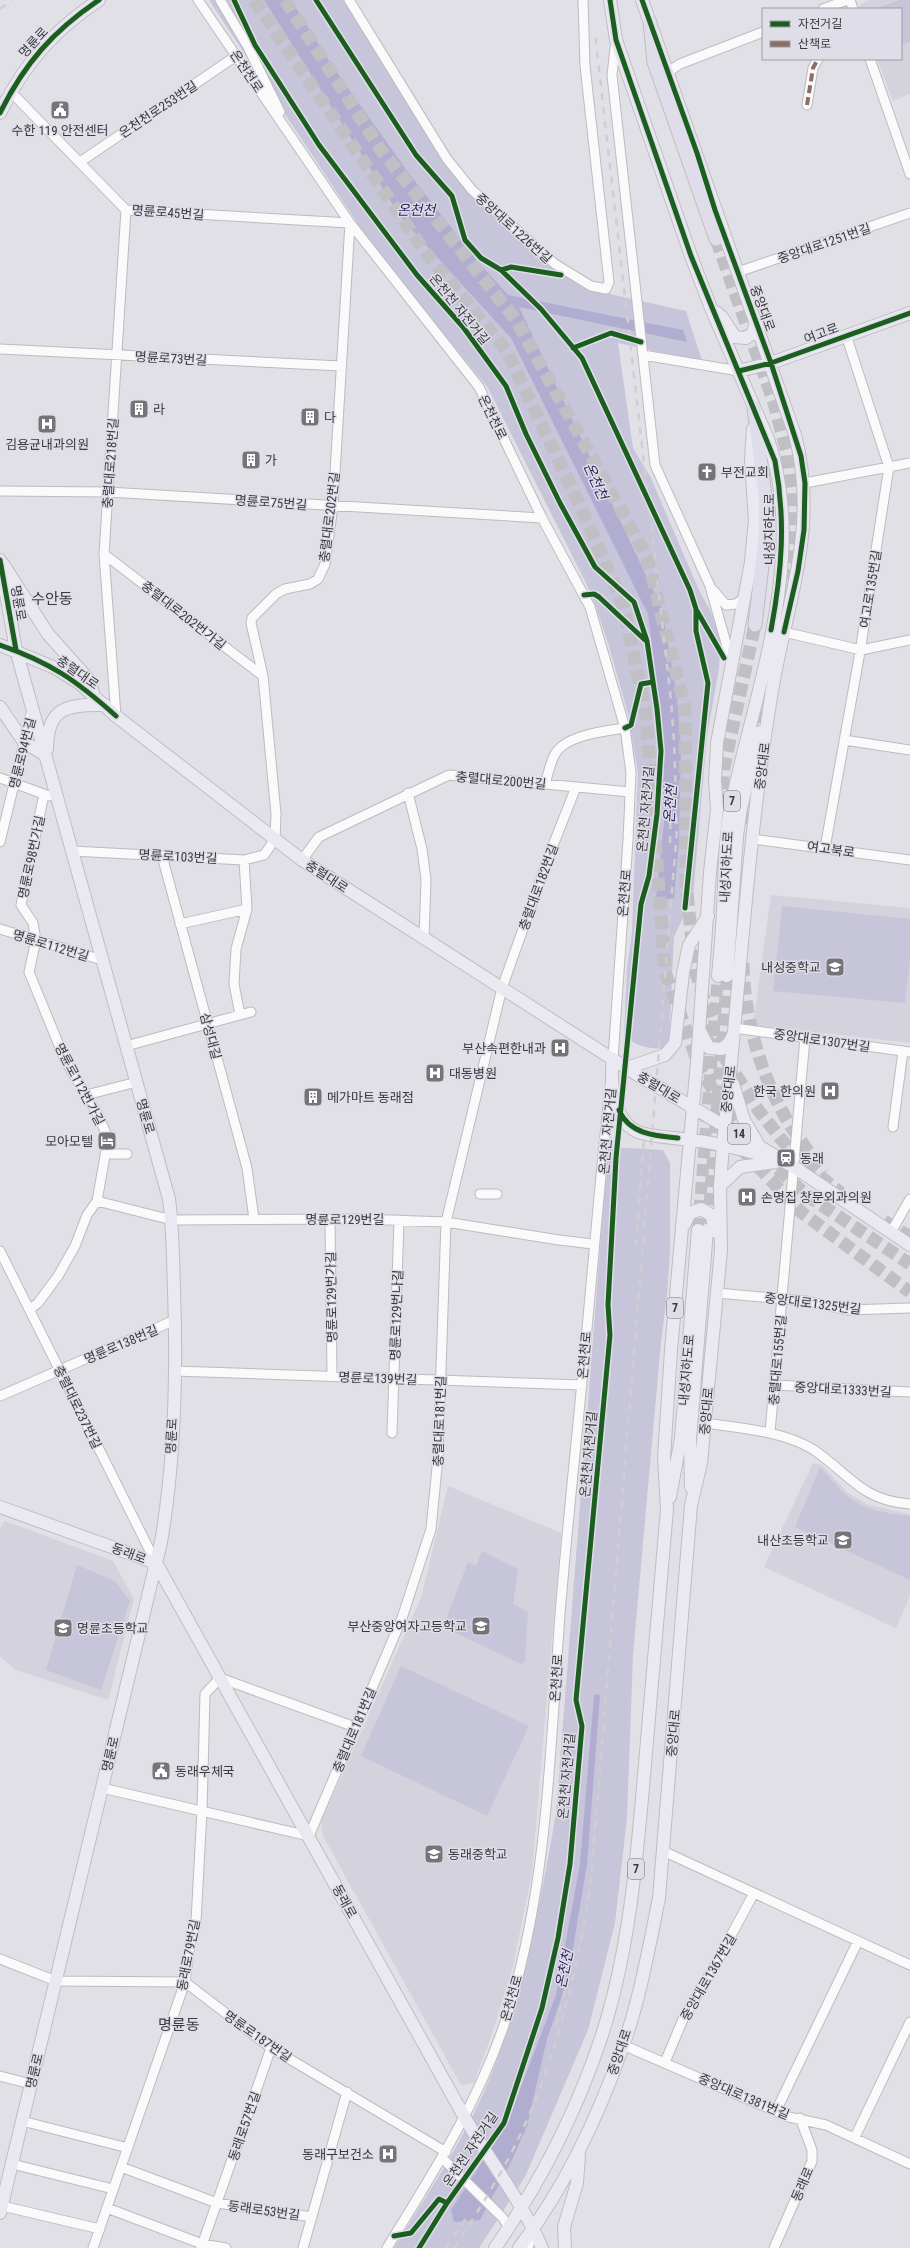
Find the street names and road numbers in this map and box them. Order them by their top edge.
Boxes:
street label: 명륜로 [16,24,51,61]
street label: 온천천로 [227,47,266,95]
street label: 온천천로253번길 [116,78,200,141]
street label: 중앙대로1226번길 [472,190,555,267]
street label: 명륜로45번길 [131,202,205,223]
street label: 중앙대로1251번길 [776,221,873,266]
street label: 온천천 자전거길 [426,271,493,348]
street label: 중앙대로 [747,283,778,333]
street label: 여고로 [802,320,841,347]
street label: 명륜로73번길 [134,349,208,368]
street label: 온천천로 [475,392,510,442]
street label: 충렬대로218번길 [100,417,121,509]
street label: 충렬대로202번길 [317,471,342,563]
street label: 명륜로75번길 [234,492,308,513]
street label: 내성지하도로 [762,493,777,565]
street label: 여고로135번길 [857,549,884,629]
street label: 충렬대로202번가길 [138,578,229,653]
street label: 명륜로 [8,584,29,622]
street label: 충렬대로 [54,653,102,692]
street label: 명륜로94번길 [6,716,39,790]
street label: 중앙대로 [752,741,773,791]
street label: 온천천 자전거길 [634,765,657,853]
street label: 충렬대로200번길 [455,769,547,792]
road number: 7 [724,791,740,811]
street label: 명륜로98번가길 [15,814,48,900]
street label: 내성지하도로 [717,831,736,903]
street label: 여고북로 [806,839,856,860]
street label: 충렬대로182번길 [516,842,561,932]
street label: 명륜로103번길 [138,847,218,866]
street label: 충렬대로 [303,857,351,896]
street label: 온천천로 [615,869,634,918]
street label: 명륜로112번길 [11,927,91,964]
street label: 삼성대길 [197,1011,224,1061]
street label: 중앙대로1307번길 [773,1026,871,1055]
street label: 명륜로112번가길 [52,1041,108,1128]
street label: 중앙대로 [719,1064,738,1114]
street label: 충렬대로 [634,1069,683,1106]
street label: 온천천 자전거길 [596,1087,619,1175]
street label: 명륜로 [133,1097,158,1135]
road number: 14 [728,1124,750,1144]
street label: 명륜로129번길 [305,1212,385,1227]
street label: 명륜로129번가길 [323,1251,340,1343]
street label: 명륜로129번나길 [387,1269,406,1361]
street label: 중앙대로1325번길 [764,1290,862,1317]
road number: 7 [667,1298,683,1318]
street label: 충렬대로155번길 [766,1314,789,1406]
street label: 명륜로138번길 [82,1322,161,1367]
street label: 온천천로 [575,1331,594,1380]
street label: 내성지하도로 [676,1334,697,1406]
street label: 충렬대로237번길 [51,1363,104,1451]
street label: 명륜로139번길 [338,1370,418,1387]
street label: 충렬대로181번길 [430,1375,449,1467]
street label: 중앙대로1333번길 [794,1379,892,1400]
street label: 중앙대로 [697,1387,716,1436]
street label: 온천천 자전거길 [577,1410,600,1498]
street label: 명륜로 [163,1418,180,1454]
street label: 동래로 [109,1540,148,1567]
street label: 온천천로 [547,1654,566,1702]
street label: 충렬대로181번길 [330,1685,379,1775]
street label: 중앙대로 [664,1709,683,1758]
street label: 온천천 자전거길 [555,1732,578,1820]
street label: 명륜로 [99,1735,122,1773]
road number: 7 [628,1859,644,1879]
street label: 동래로 [329,1882,360,1921]
street label: 동래로79번길 [174,1918,203,1992]
street label: 중앙대로1367번길 [678,1931,739,2023]
street label: 온천천로 [498,1973,525,2023]
street label: 명륜로187번길 [221,2008,294,2065]
street label: 중앙대로 [605,2027,634,2077]
street label: 명륜로 [23,2052,46,2090]
street label: 중앙대로1381번길 [696,2071,792,2122]
street label: 동래로57번길 [226,2089,263,2163]
street label: 온천천 자전거길 [440,2109,501,2189]
street label: 동래로 [789,2165,816,2204]
street label: 동래로53번길 [227,2198,301,2223]

